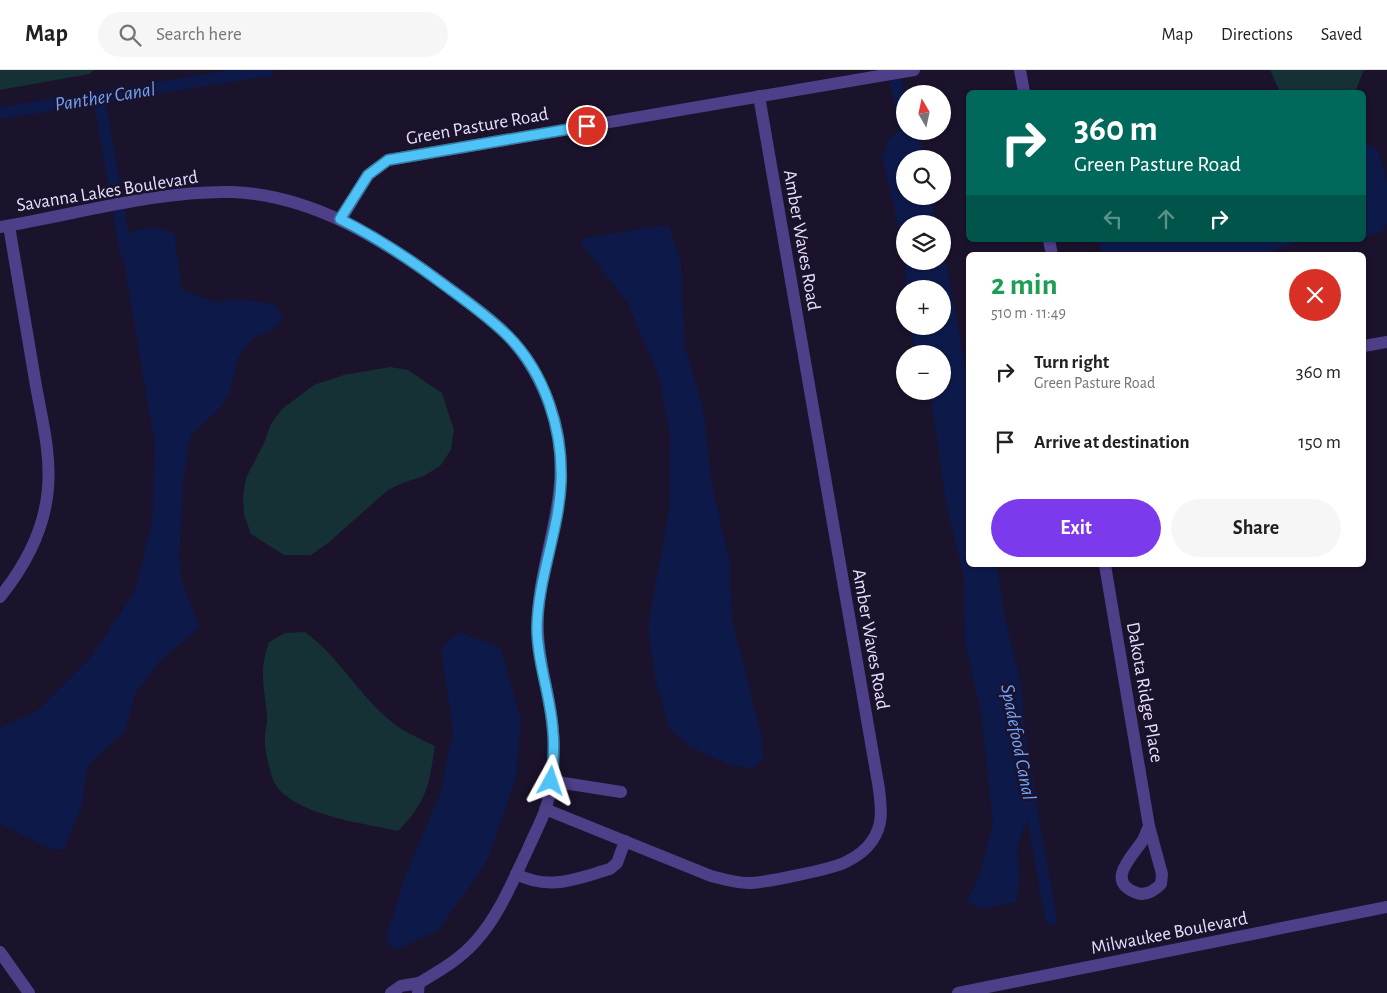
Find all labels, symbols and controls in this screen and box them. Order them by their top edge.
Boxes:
search box [98,12,448,57]
icon: search [116,21,144,49]
text: Map [25,22,68,46]
text: Search here [156,25,242,44]
text: Map [1162,26,1193,44]
text: Directions [1221,26,1293,44]
text: Saved [1321,26,1362,44]
water label: Panther Canal [53,79,157,115]
north arrow [896,85,951,140]
map controls [896,85,951,400]
street label: Green Pasture Road [405,105,550,148]
pin [566,105,608,147]
icon: right [991,110,1056,175]
icon: arrive [573,112,601,140]
text: 360 m [1074,112,1158,147]
button: search [896,150,951,205]
text: Green Pasture Road [1074,153,1241,175]
street label: Savanna Lakes Boulevard [15,168,199,215]
street label: Amber Waves Road [780,168,823,312]
icon: left [1099,205,1127,233]
icon: ahead [1152,205,1180,233]
icon: right [1205,205,1233,233]
button: layers [896,215,951,270]
button: close [1289,269,1341,321]
text: 2 min [991,270,1058,300]
button: + [896,280,951,335]
text: 510 m · 11:49 [991,305,1066,321]
button: − [896,345,951,400]
text: Turn right [1034,353,1109,372]
icon: right [991,358,1019,386]
text: 360 m [1296,363,1341,382]
text: Green Pasture Road [1034,375,1155,391]
icon: arrive [991,428,1019,456]
text: Arrive at destination [1034,433,1190,452]
text: 150 m [1298,433,1341,452]
button: Exit [991,499,1161,557]
button: Share [1171,499,1341,557]
street label: Amber Waves Road [849,567,892,711]
street label: Dakota Ridge Place [1123,621,1166,764]
water label: Spadefood Canal [997,682,1039,802]
position arrow [524,754,576,806]
street label: Milwaukee Boulevard [1089,909,1249,958]

